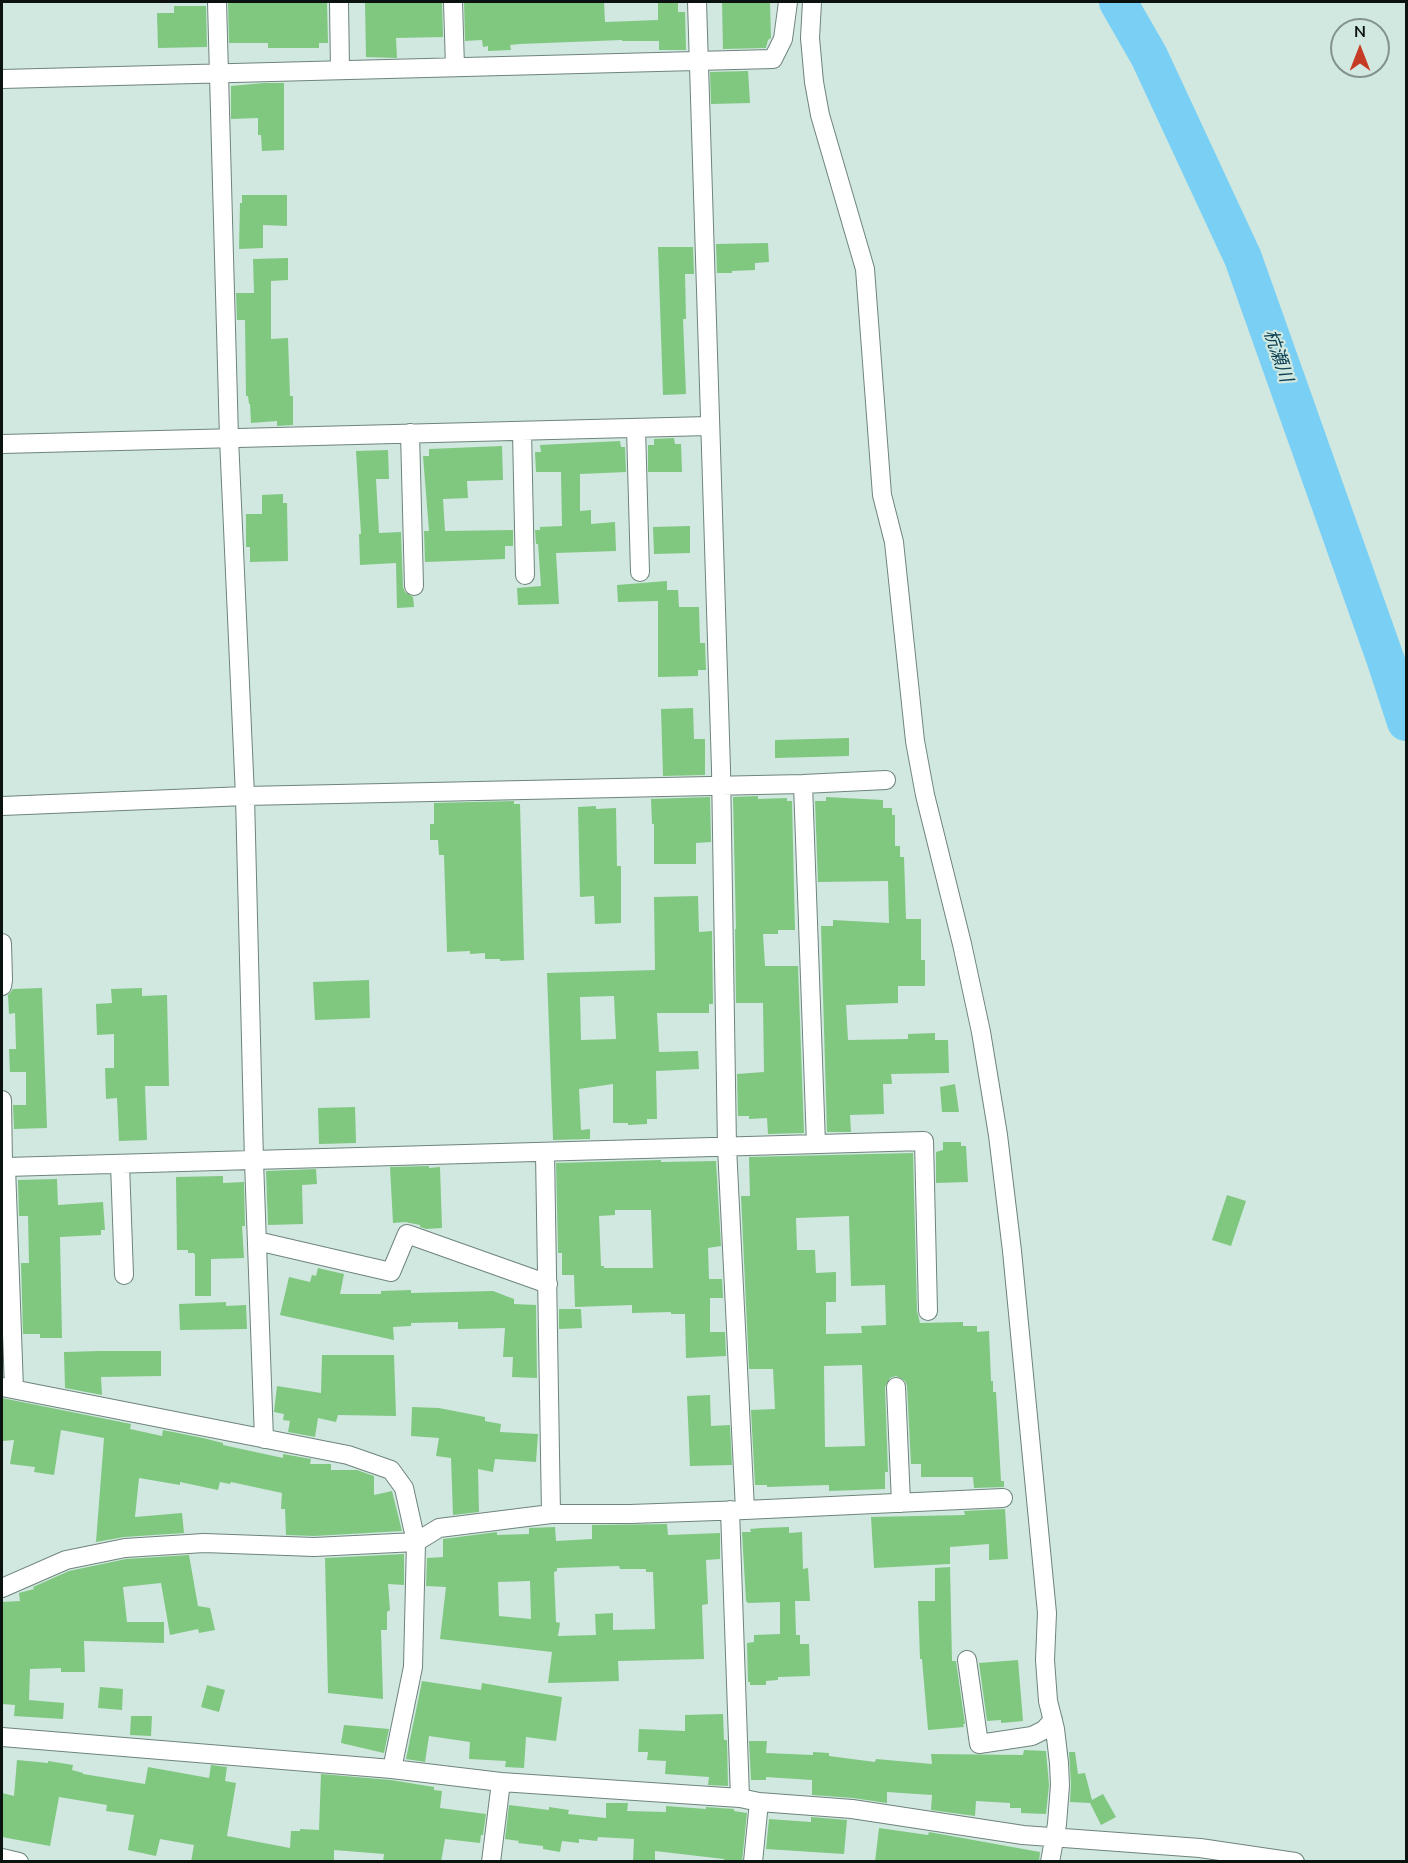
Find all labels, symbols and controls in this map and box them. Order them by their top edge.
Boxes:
north arrow [1330,18,1390,78]
text: N [1354,21,1366,43]
water label: 杭瀬川 [1258,327,1296,385]

